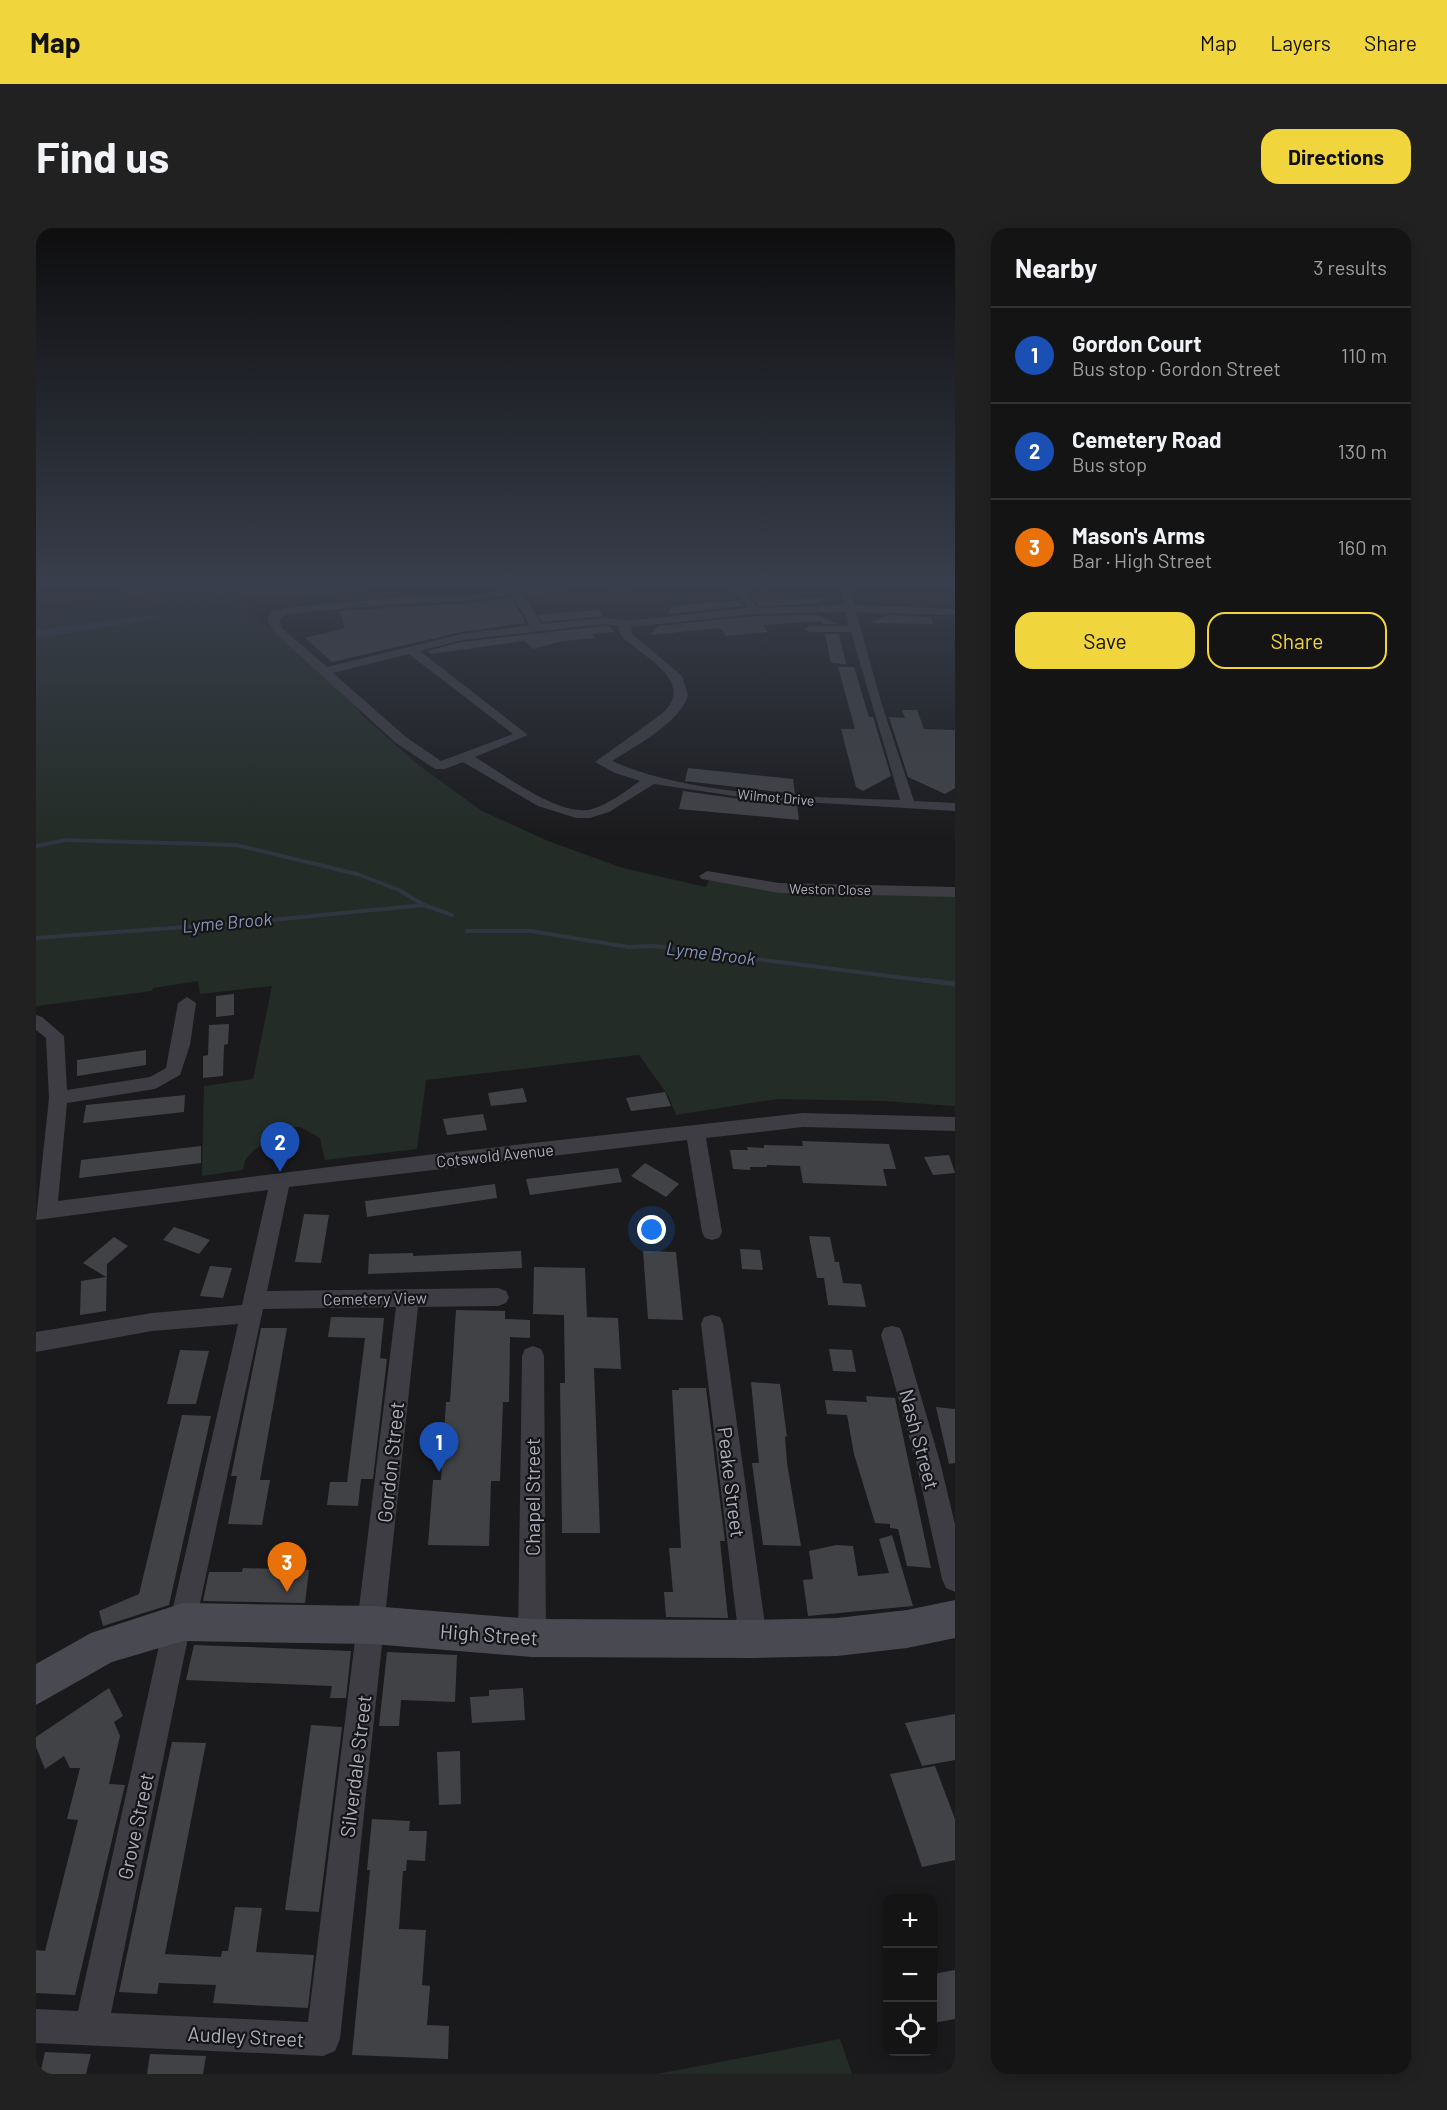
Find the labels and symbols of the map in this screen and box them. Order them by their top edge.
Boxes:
street label: Wilmot Drive [737,785,815,809]
street label: Weston Close [789,880,871,898]
water label: Lyme Brook [181,907,273,937]
water label: Lyme Brook [665,937,757,969]
pin: 2 [260,1122,300,1172]
street label: Cotswold Avenue [435,1139,555,1171]
your location [637,1215,666,1244]
street label: Cemetery View [323,1288,428,1308]
street label: Nash Street [895,1386,945,1492]
street label: Gordon Street [372,1400,408,1524]
pin: 1 [420,1422,458,1472]
street label: Peake Street [713,1425,751,1539]
street label: Chapel Street [520,1438,544,1556]
pin: 3 [268,1542,306,1592]
street label: High Street [439,1619,539,1649]
street label: Silverdale Street [334,1693,376,1839]
street label: Grove Street [112,1771,158,1881]
street label: Audley Street [187,2021,305,2051]

